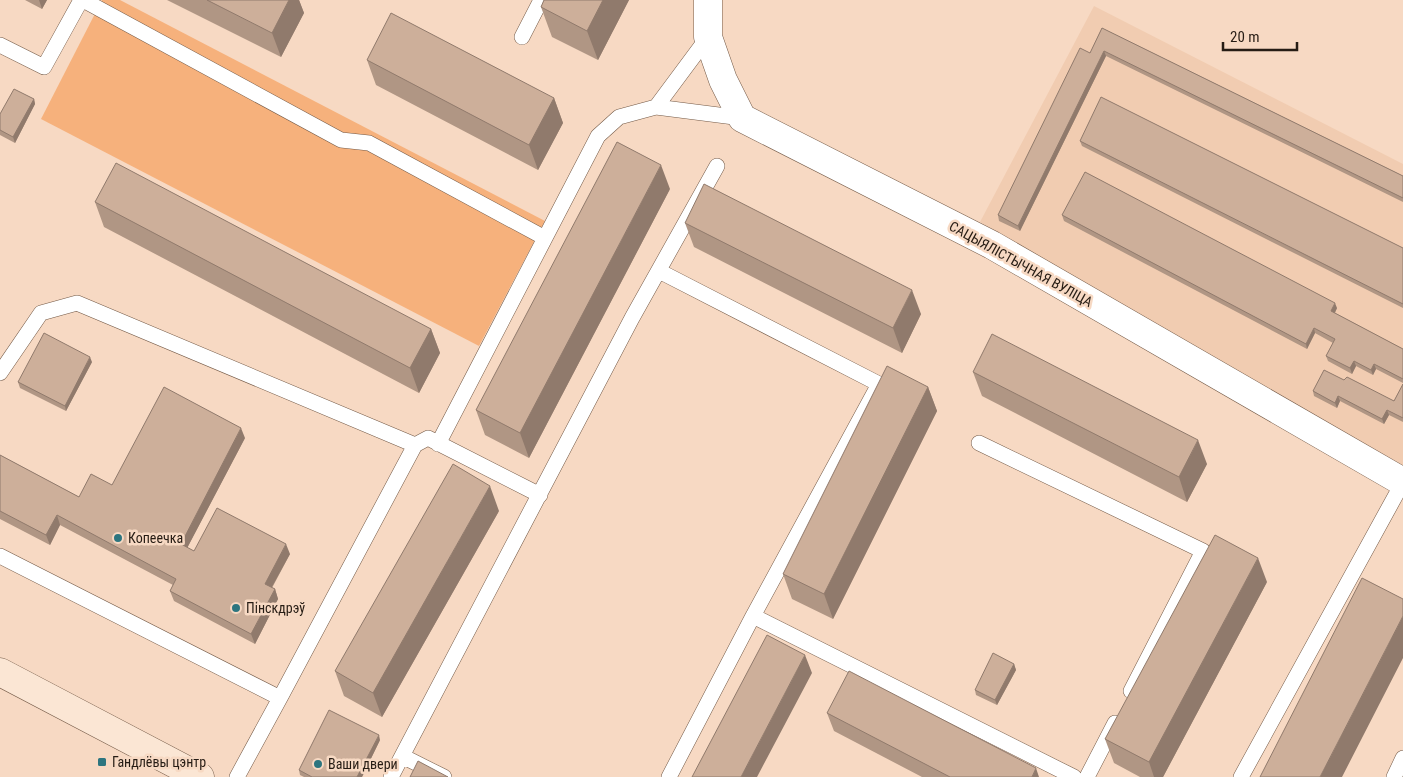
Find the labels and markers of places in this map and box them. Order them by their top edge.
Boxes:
place label: Копеечка [128,530,183,546]
marker: Копеечка [112,532,124,544]
place label: Пінскдрэў [246,600,305,616]
marker: Пінскдрэў [230,602,242,614]
place label: Гандлёвы цэнтр [112,754,206,770]
marker: Гандлёвы цэнтр [96,756,108,768]
place label: Ваши двери [328,756,398,772]
marker: Ваши двери [312,758,324,770]

